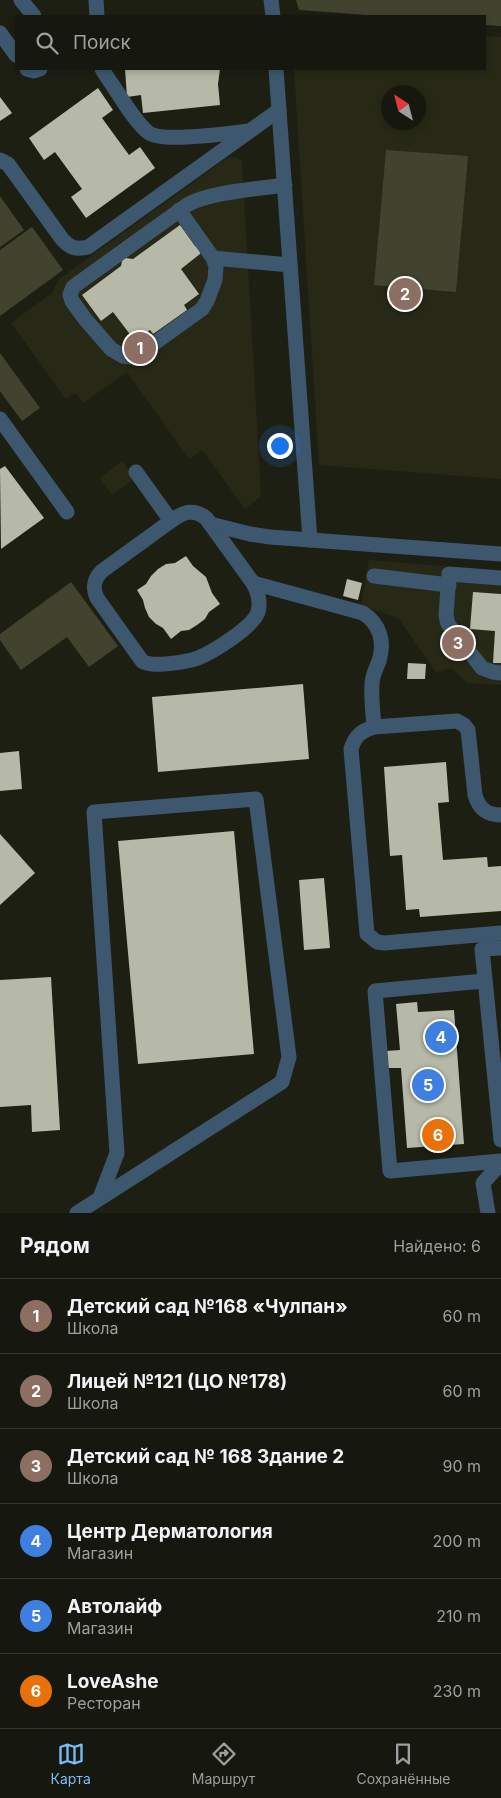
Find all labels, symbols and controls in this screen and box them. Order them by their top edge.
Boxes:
search box [15,15,486,70]
icon: search [33,29,61,57]
text: Поиск [73,31,131,54]
north arrow [381,85,426,130]
pin: 2 [389,275,421,313]
pin: 1 [124,329,156,367]
your location [267,433,293,459]
pin: 3 [442,624,474,662]
pin: 4 [425,1018,457,1056]
pin: 5 [412,1066,444,1104]
pin: 6 [422,1116,454,1154]
text: Рядом [20,1233,90,1258]
text: Найдено: 6 [393,1236,481,1256]
text: Детский сад №168 «Чулпан» [67,1295,348,1318]
text: 1 [33,1306,39,1326]
text: 60 m [442,1306,481,1326]
text: Школа [67,1318,118,1338]
text: Лицей №121 (ЦО №178) [67,1370,287,1393]
text: 2 [31,1381,41,1401]
text: 60 m [442,1381,481,1401]
text: Школа [67,1393,118,1413]
text: Детский сад № 168 Здание 2 [67,1445,344,1468]
text: 3 [31,1456,41,1476]
text: 90 m [442,1456,481,1476]
text: Школа [67,1468,118,1488]
text: Центр Дерматология [67,1520,273,1543]
text: 4 [31,1531,41,1551]
text: 200 m [433,1531,481,1551]
text: Магазин [67,1543,133,1563]
text: Автолайф [67,1595,162,1618]
text: 5 [31,1606,41,1626]
text: 210 m [436,1606,481,1626]
text: Магазин [67,1618,133,1638]
text: LoveAshe [67,1670,159,1693]
text: 6 [31,1681,41,1701]
text: 230 m [433,1681,481,1701]
text: Ресторан [67,1693,141,1713]
tab: Карта [51,1740,91,1787]
tab: Маршрут [192,1740,255,1787]
tab: Сохранённые [356,1740,450,1787]

